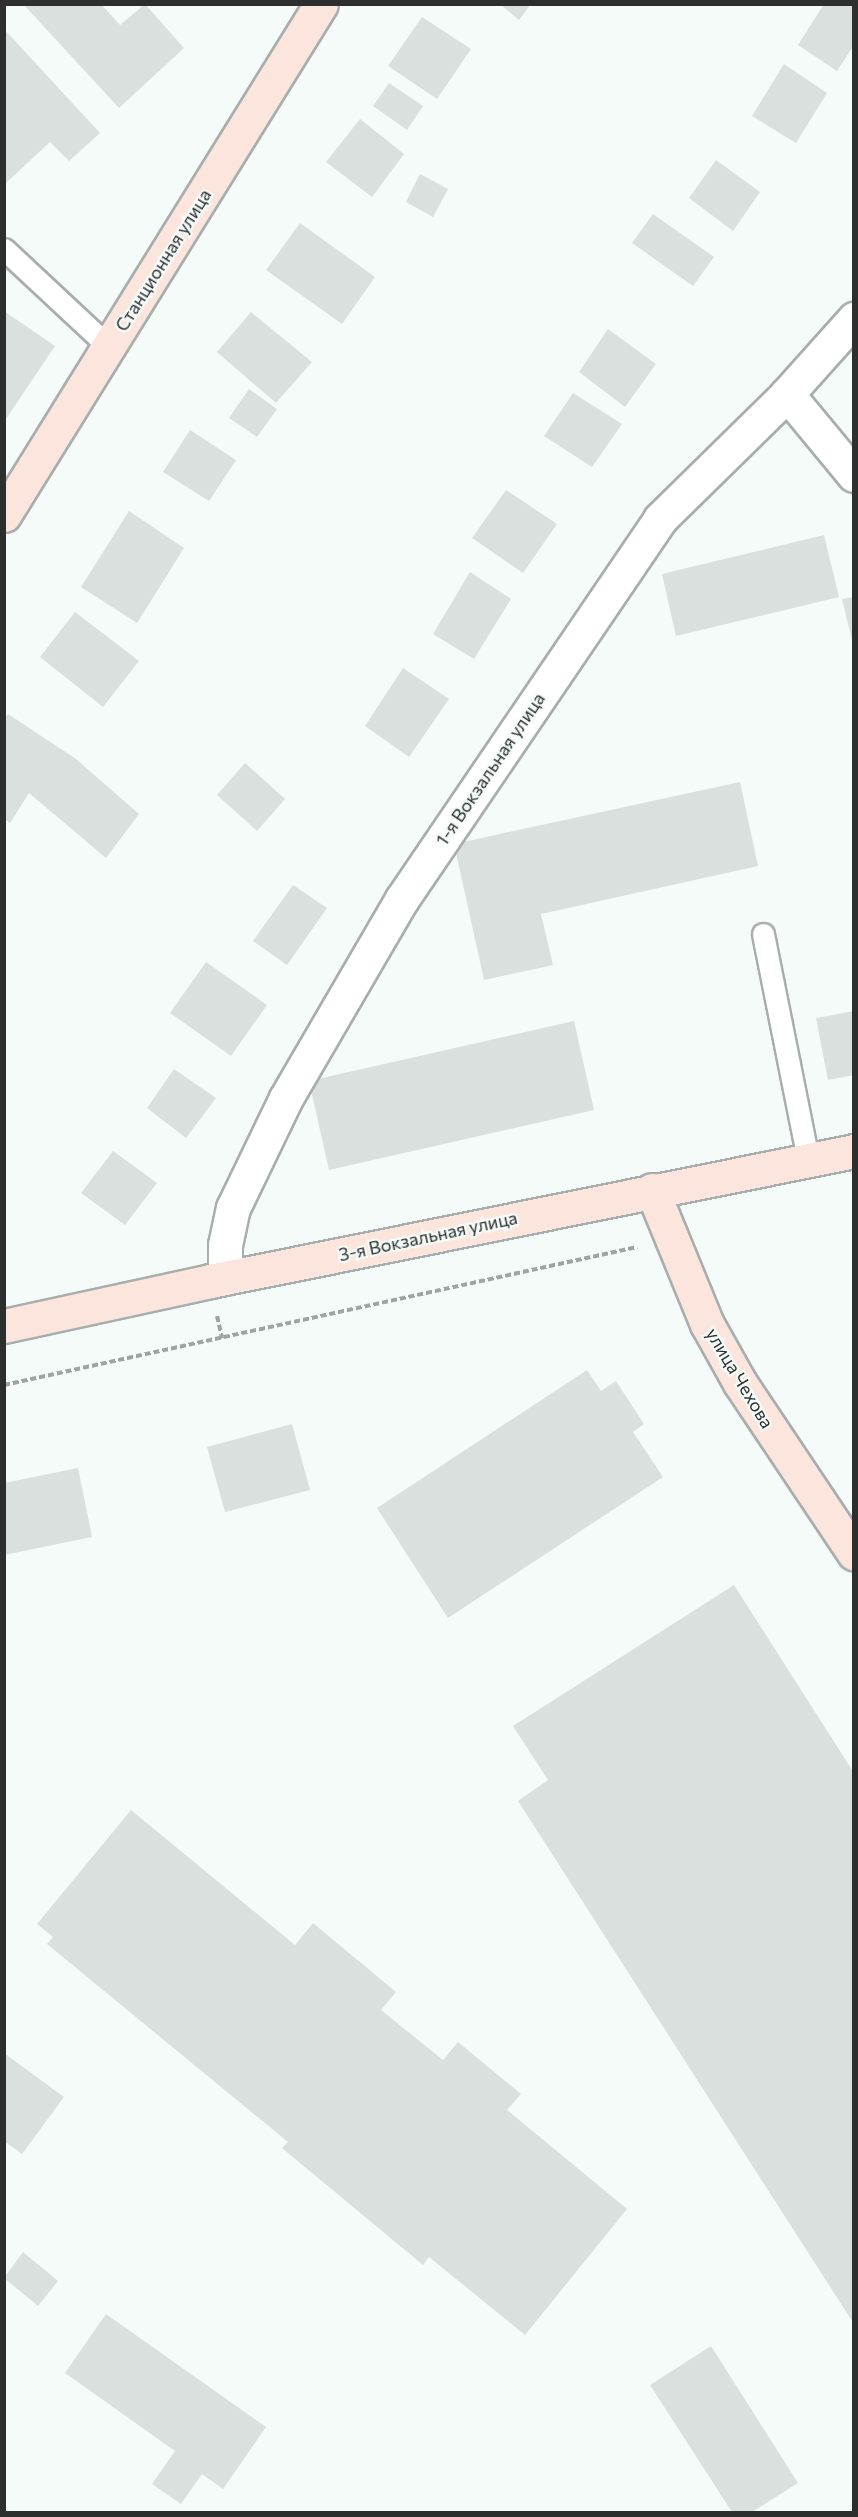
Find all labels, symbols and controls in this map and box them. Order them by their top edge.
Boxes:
street label: Станционная улица [110,185,216,335]
street label: 1-я Вокзальная улица [431,689,549,849]
street label: 3-я Вокзальная улица [337,1206,519,1266]
street label: улица Чехова [702,1324,778,1432]

